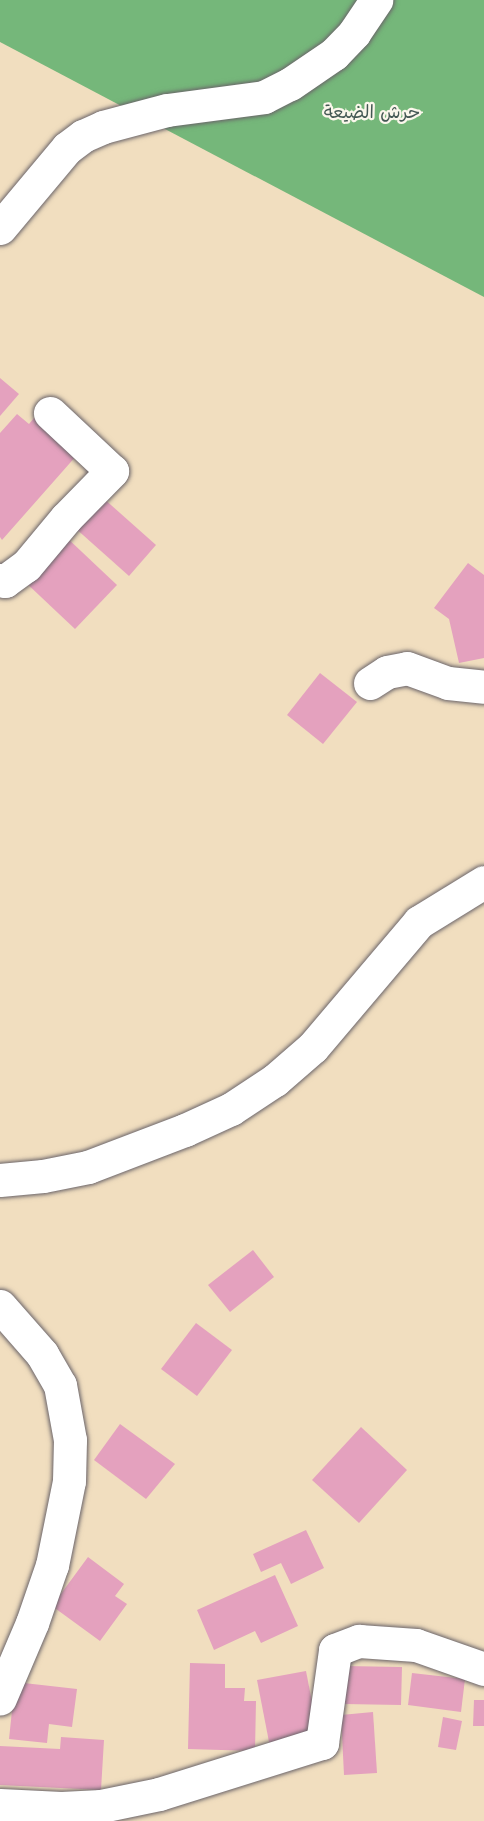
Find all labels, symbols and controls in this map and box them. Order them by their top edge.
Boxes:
park label: حرش الضيعة [324,101,420,123]

